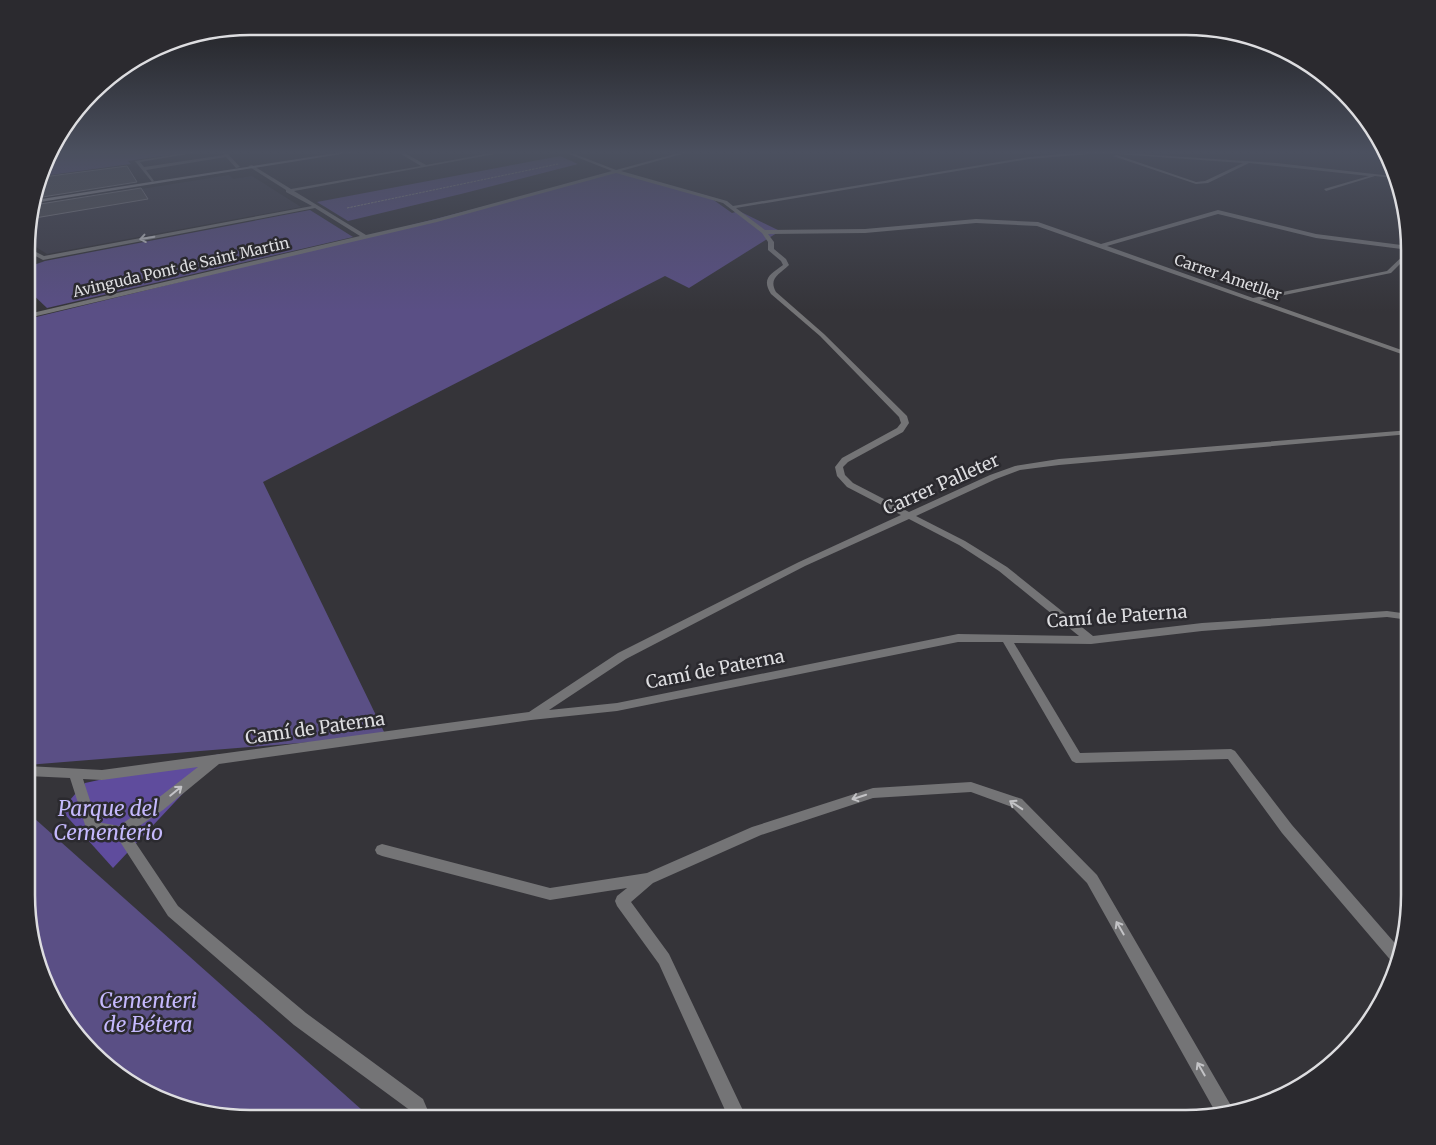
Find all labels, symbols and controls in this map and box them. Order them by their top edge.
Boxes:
street label: Avinguda Pont de Saint Martin [70,233,291,301]
one-way arrow [139,234,155,244]
street label: Carrer Ametller [1172,250,1284,304]
street label: Carrer Palleter [879,448,1003,520]
street label: Camí de Paterna [1046,600,1188,632]
street label: Camí de Paterna [644,644,787,694]
street label: Camí de Paterna [244,707,387,749]
one-way arrow [169,786,182,797]
one-way arrow [851,793,867,803]
park label: Parque del Cementerio [53,795,163,846]
one-way arrow [1009,800,1023,810]
one-way arrow [1115,920,1125,935]
park label: Cementeri de Bétera [99,987,197,1038]
one-way arrow [1195,1062,1205,1076]

